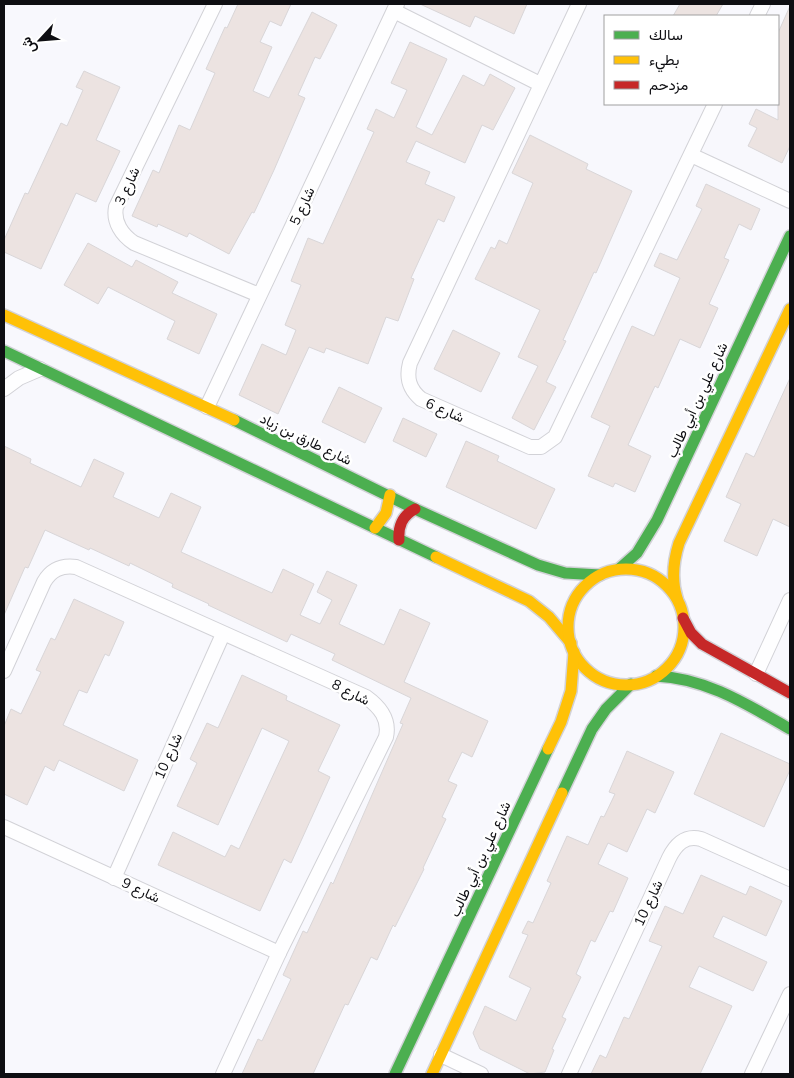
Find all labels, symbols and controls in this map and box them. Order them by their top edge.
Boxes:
north arrow [15,15,65,65]
legend [604,15,779,105]
text: سالك [649,25,683,44]
text: ش [16,34,40,57]
text: بطيء [649,50,679,73]
text: مزدحم [649,75,688,95]
street label: شارع 3 [110,164,145,209]
street label: شارع 5 [285,184,320,229]
street label: شارع علي بن أبي طالب [662,339,734,462]
street label: شارع 6 [422,394,467,428]
street label: شارع طارق بن زياد [256,409,355,471]
street label: شارع 8 [328,675,373,711]
street label: شارع 10 [150,730,188,783]
street label: شارع علي بن أبي طالب [445,798,517,921]
street label: شارع 9 [118,873,163,908]
street label: شارع 10 [630,877,668,930]

